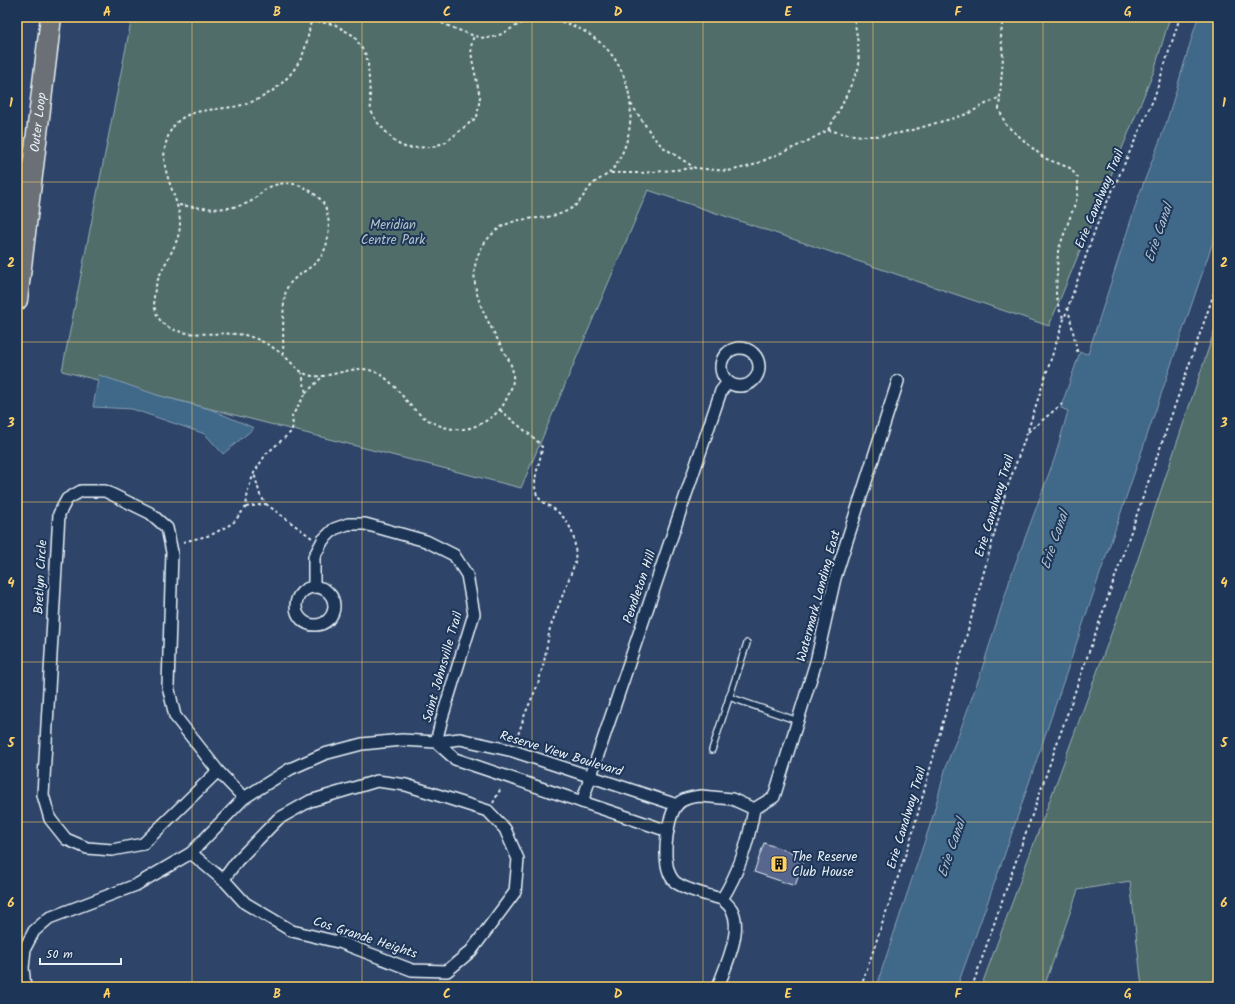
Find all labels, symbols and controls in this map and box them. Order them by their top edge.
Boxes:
text: A [103,2,111,23]
text: B [273,2,281,23]
text: C [443,2,451,23]
text: D [614,2,623,23]
text: E [784,2,792,23]
text: F [954,2,962,23]
text: G [1124,2,1132,23]
street label: Outer Loop [24,91,52,153]
text: 1 [9,93,13,114]
text: 1 [1222,93,1226,114]
street label: Erie Canalway Trail [1070,146,1130,252]
water label: Erie Canal [1139,198,1180,265]
park label: Meridian Centre Park [361,215,426,251]
text: 2 [7,253,15,274]
text: 2 [1220,253,1228,274]
text: 3 [6,413,15,434]
text: 3 [1219,413,1228,434]
street label: Erie Canalway Trail [969,452,1021,560]
water label: Erie Canal [1035,505,1076,572]
street label: Watermark Landing East [791,527,847,664]
street label: Bretlyn Circle [29,539,53,615]
street label: Pendleton Hill [618,547,662,627]
text: 4 [7,573,15,594]
text: 4 [1220,573,1228,594]
street label: Saint Johnsville Trail [417,609,469,725]
street label: Reserve View Boulevard [497,725,625,783]
text: 5 [7,733,16,754]
text: 5 [1220,733,1229,754]
street label: Erie Canalway Trail [881,764,933,872]
water label: Erie Canal [932,813,973,880]
place label: The Reserve Club House [792,847,858,883]
building icon: The Reserve Club House [769,854,789,874]
text: 6 [7,893,15,914]
text: 6 [1220,893,1228,914]
street label: Cos Grande Heights [310,911,420,965]
scale bar [40,940,121,966]
text: 50 m [46,945,73,964]
text: A [103,984,111,1004]
text: B [273,984,281,1004]
text: C [443,984,451,1004]
text: D [614,984,623,1004]
text: E [784,984,792,1004]
text: F [954,984,962,1004]
text: G [1124,984,1132,1004]

